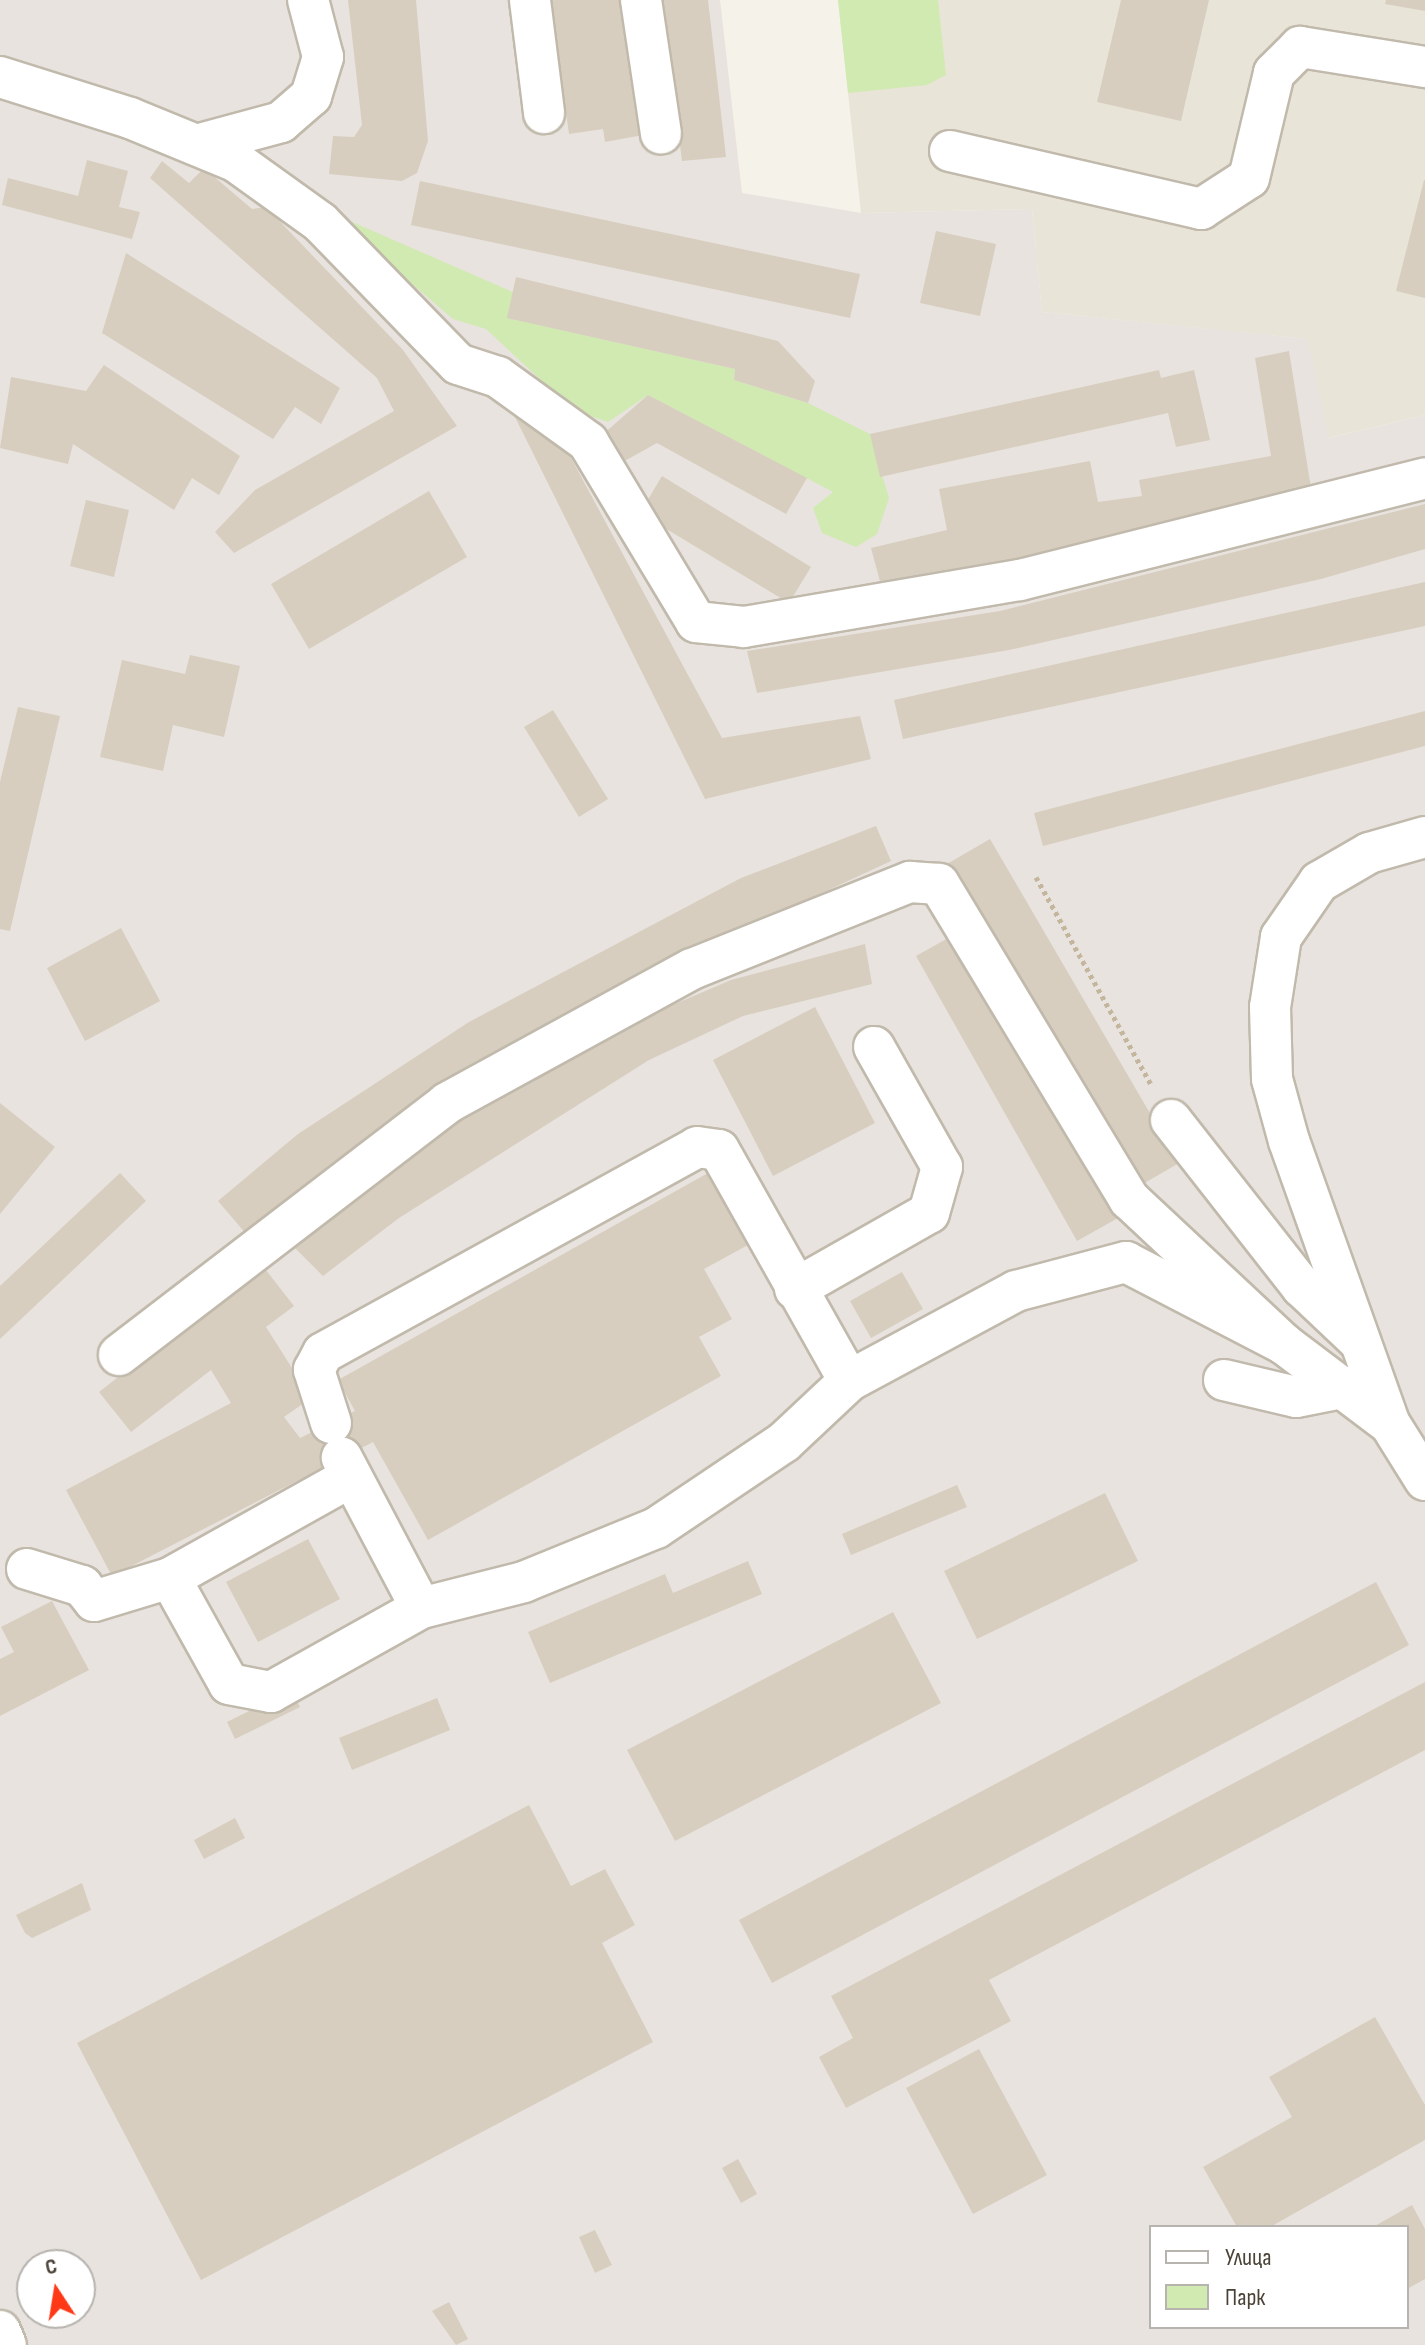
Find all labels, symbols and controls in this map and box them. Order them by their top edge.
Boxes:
legend [1149,2225,1409,2329]
text: Улица [1225,2243,1271,2272]
north arrow [16,2249,96,2329]
text: С [43,2253,60,2281]
text: Парк [1225,2283,1265,2312]

